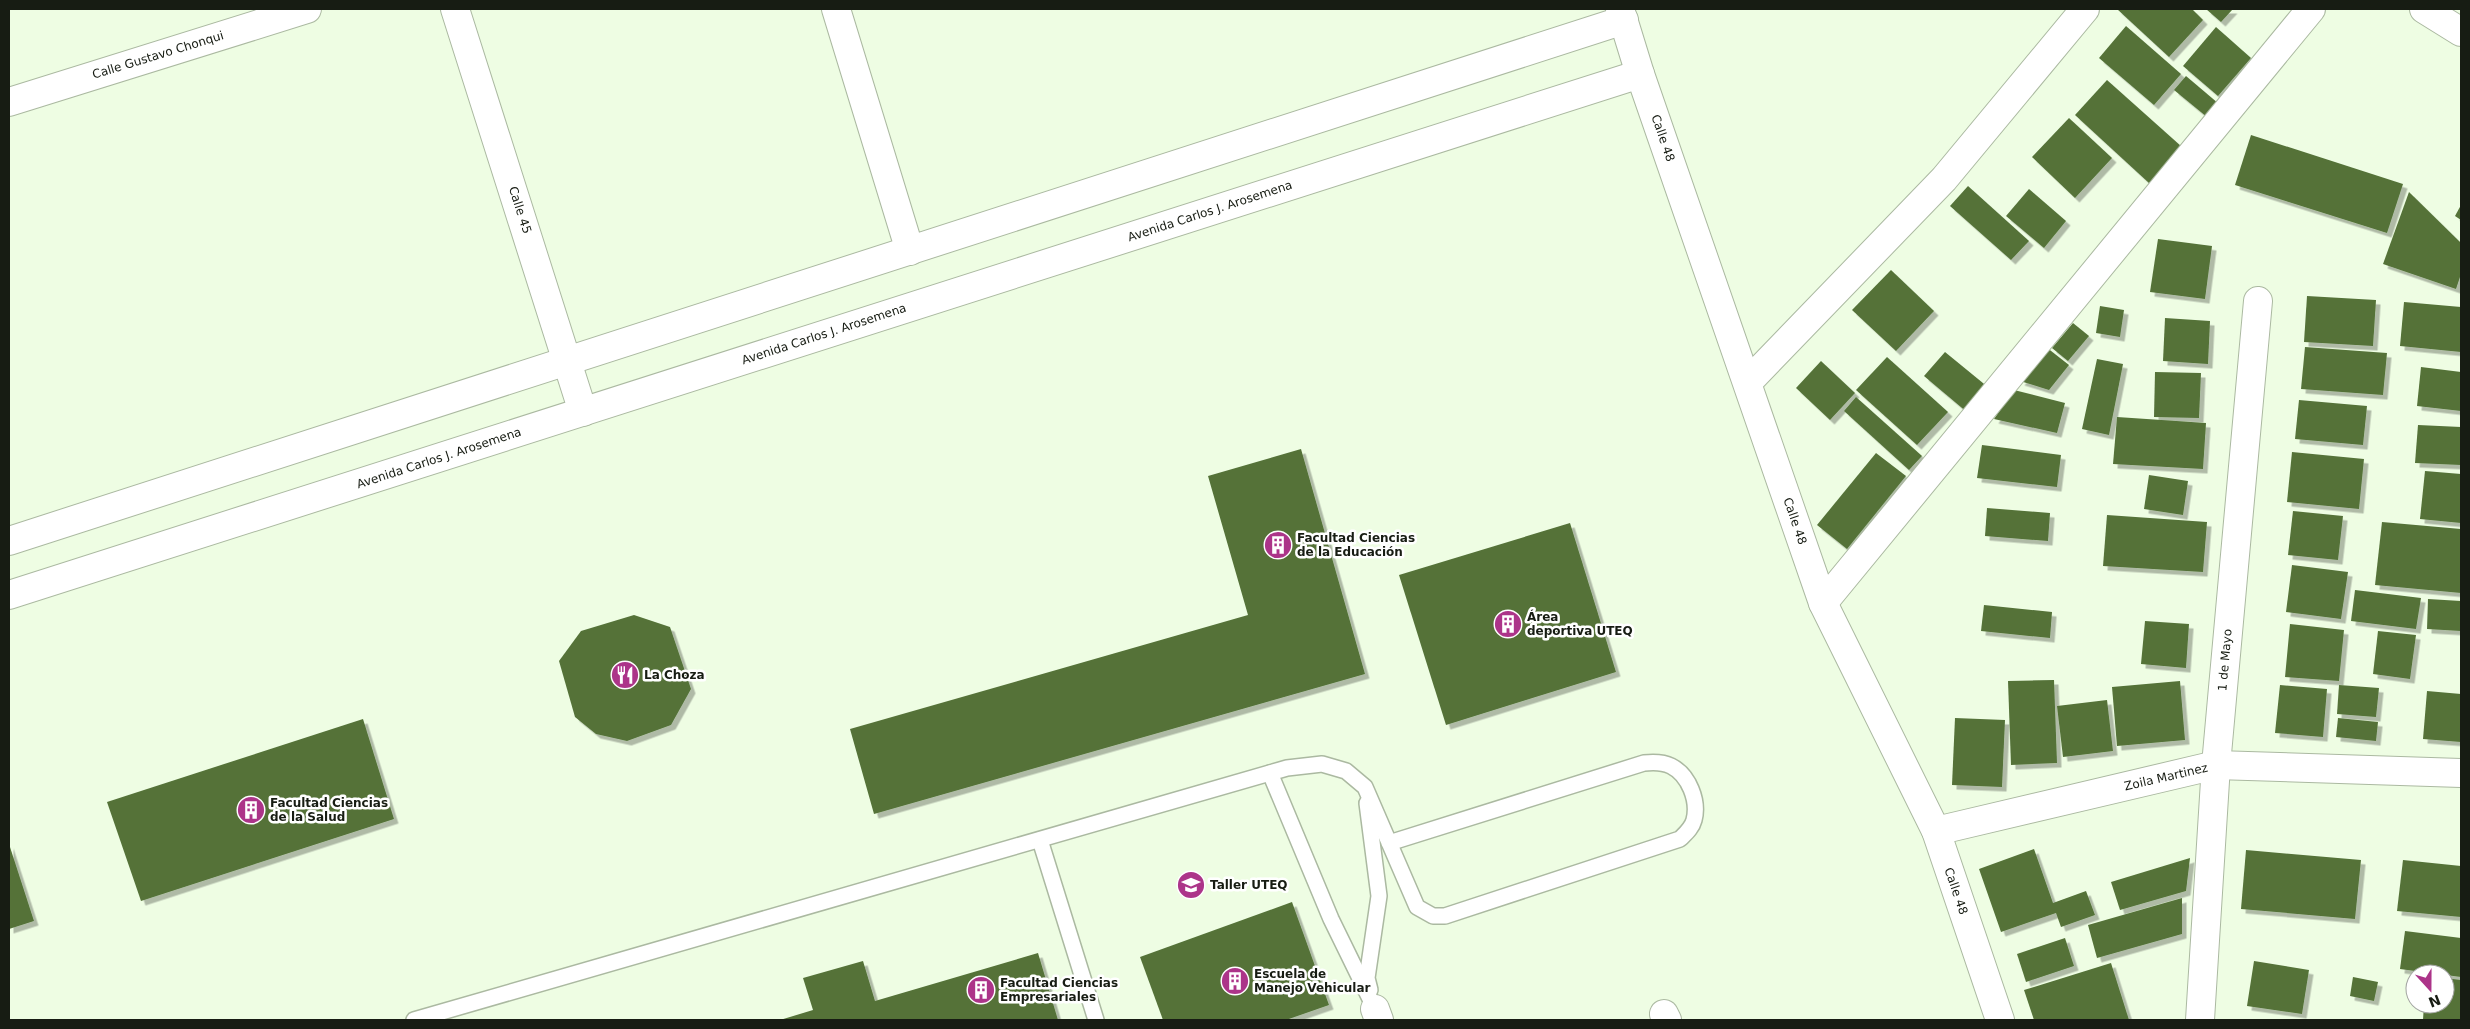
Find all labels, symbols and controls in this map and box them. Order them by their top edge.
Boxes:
street label: Calle Gustavo Chonqui [91,28,225,82]
street label: Calle 48 [1648,113,1678,163]
street label: Avenida Carlos J. Arosemena [1126,178,1294,244]
street label: Calle 45 [506,185,534,235]
street label: Avenida Carlos J. Arosemena [740,301,908,367]
street label: Avenida Carlos J. Arosemena [355,425,523,491]
street label: Calle 48 [1780,496,1810,546]
building icon: Facultad Ciencias de la Educación [1263,530,1293,560]
place label: Facultad Ciencias de la Educación [1297,531,1415,559]
building icon: Área deportiva UTEQ [1493,609,1523,639]
place label: Área deportiva UTEQ [1527,609,1633,638]
street label: 1 de Mayo [2215,628,2235,692]
restaurant icon: La Choza [610,660,640,690]
place label: La Choza [644,668,705,682]
street label: Zoila Martinez [2123,761,2209,793]
building icon: Facultad Ciencias de la Salud [236,795,266,825]
place label: Facultad Ciencias de la Salud [270,796,388,824]
street label: Calle 48 [1941,866,1971,916]
school or university icon: Taller UTEQ [1176,870,1206,900]
place label: Taller UTEQ [1210,878,1288,892]
north arrow [2405,964,2455,1014]
building icon: Escuela de Manejo Vehicular [1220,966,1250,996]
place label: Escuela de Manejo Vehicular [1254,967,1371,995]
building icon: Facultad Ciencias Empresariales [966,975,996,1005]
place label: Facultad Ciencias Empresariales [1000,976,1118,1004]
text: N [2426,992,2443,1011]

